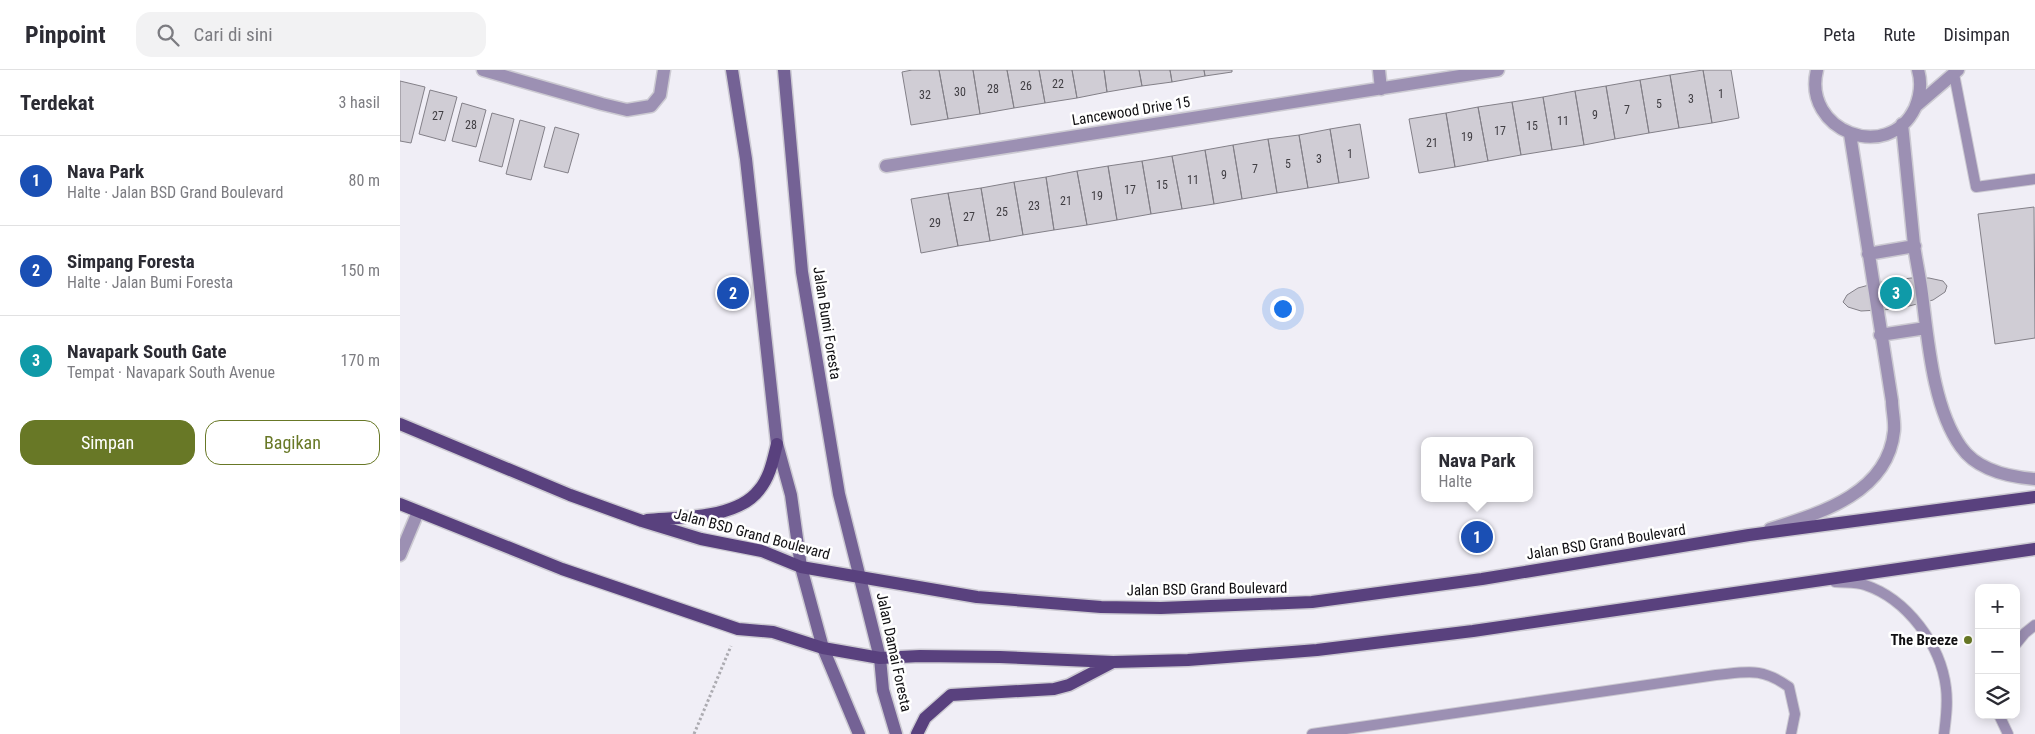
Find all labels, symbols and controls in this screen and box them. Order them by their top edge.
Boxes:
search box [136,12,486,57]
text: Pinpoint [25,21,106,49]
icon: search [154,21,182,49]
text: Cari di sini [194,23,273,46]
text: Peta [1823,24,1855,45]
text: Rute [1883,24,1915,45]
text: Disimpan [1943,24,2010,45]
house number: 22 [1052,77,1064,91]
house number: 26 [1020,79,1032,93]
house number: 28 [987,82,999,96]
house number: 30 [954,85,966,99]
house number: 1 [1718,87,1724,101]
house number: 32 [919,88,931,102]
text: Terdekat [20,91,94,115]
house number: 3 [1688,92,1694,106]
text: 3 hasil [338,93,380,112]
street label: Lancewood Drive 15 [1071,93,1191,129]
house number: 5 [1656,97,1662,111]
house number: 7 [1624,103,1630,117]
house number: 9 [1592,108,1598,122]
house number: 27 [432,109,444,123]
house number: 11 [1557,114,1569,128]
house number: 28 [465,118,477,132]
house number: 15 [1526,119,1538,133]
house number: 17 [1494,124,1506,138]
house number: 19 [1461,130,1473,144]
house number: 21 [1426,136,1438,150]
house number: 1 [1347,147,1353,161]
house number: 3 [1316,152,1322,166]
house number: 5 [1285,157,1291,171]
text: Nava Park [67,160,144,183]
house number: 7 [1252,162,1258,176]
house number: 9 [1221,168,1227,182]
text: 1 [32,171,40,190]
text: 80 m [348,171,380,190]
house number: 11 [1187,173,1199,187]
house number: 15 [1156,178,1168,192]
text: Halte · Jalan BSD Grand Boulevard [67,183,283,202]
house number: 17 [1124,183,1136,197]
house number: 19 [1091,189,1103,203]
house number: 21 [1060,194,1072,208]
house number: 23 [1028,199,1040,213]
house number: 25 [996,205,1008,219]
house number: 27 [963,210,975,224]
house number: 29 [929,216,941,230]
text: Simpang Foresta [67,250,195,273]
text: 2 [32,261,40,280]
text: 150 m [341,261,380,280]
street label: Jalan Bumi Foresta [809,265,845,381]
text: Halte · Jalan Bumi Foresta [67,273,233,292]
pin: 2 [717,274,749,312]
pin: 3 [1880,274,1912,312]
your location [1270,296,1296,322]
text: Navapark South Gate [67,340,227,363]
text: 3 [32,351,40,370]
text: 170 m [341,351,380,370]
text: Tempat · Navapark South Avenue [67,363,275,382]
button: Simpan [20,420,195,465]
button: Bagikan [205,420,380,465]
popup [1421,437,1533,502]
text: Nava Park [1438,449,1516,472]
text: Halte [1438,472,1472,491]
street label: Jalan BSD Grand Boulevard [672,504,832,564]
pin: 1 [1461,518,1493,556]
street label: Jalan BSD Grand Boulevard [1525,521,1687,563]
street label: Jalan BSD Grand Boulevard [1126,579,1288,599]
map controls [1975,584,2020,719]
button: + [1975,584,2020,629]
street label: Jalan Damai Foresta [873,591,915,713]
button: − [1975,629,2020,674]
place label: The Breeze [1890,631,1958,649]
marker: The Breeze [1962,634,1974,646]
button: layers [1975,674,2020,719]

